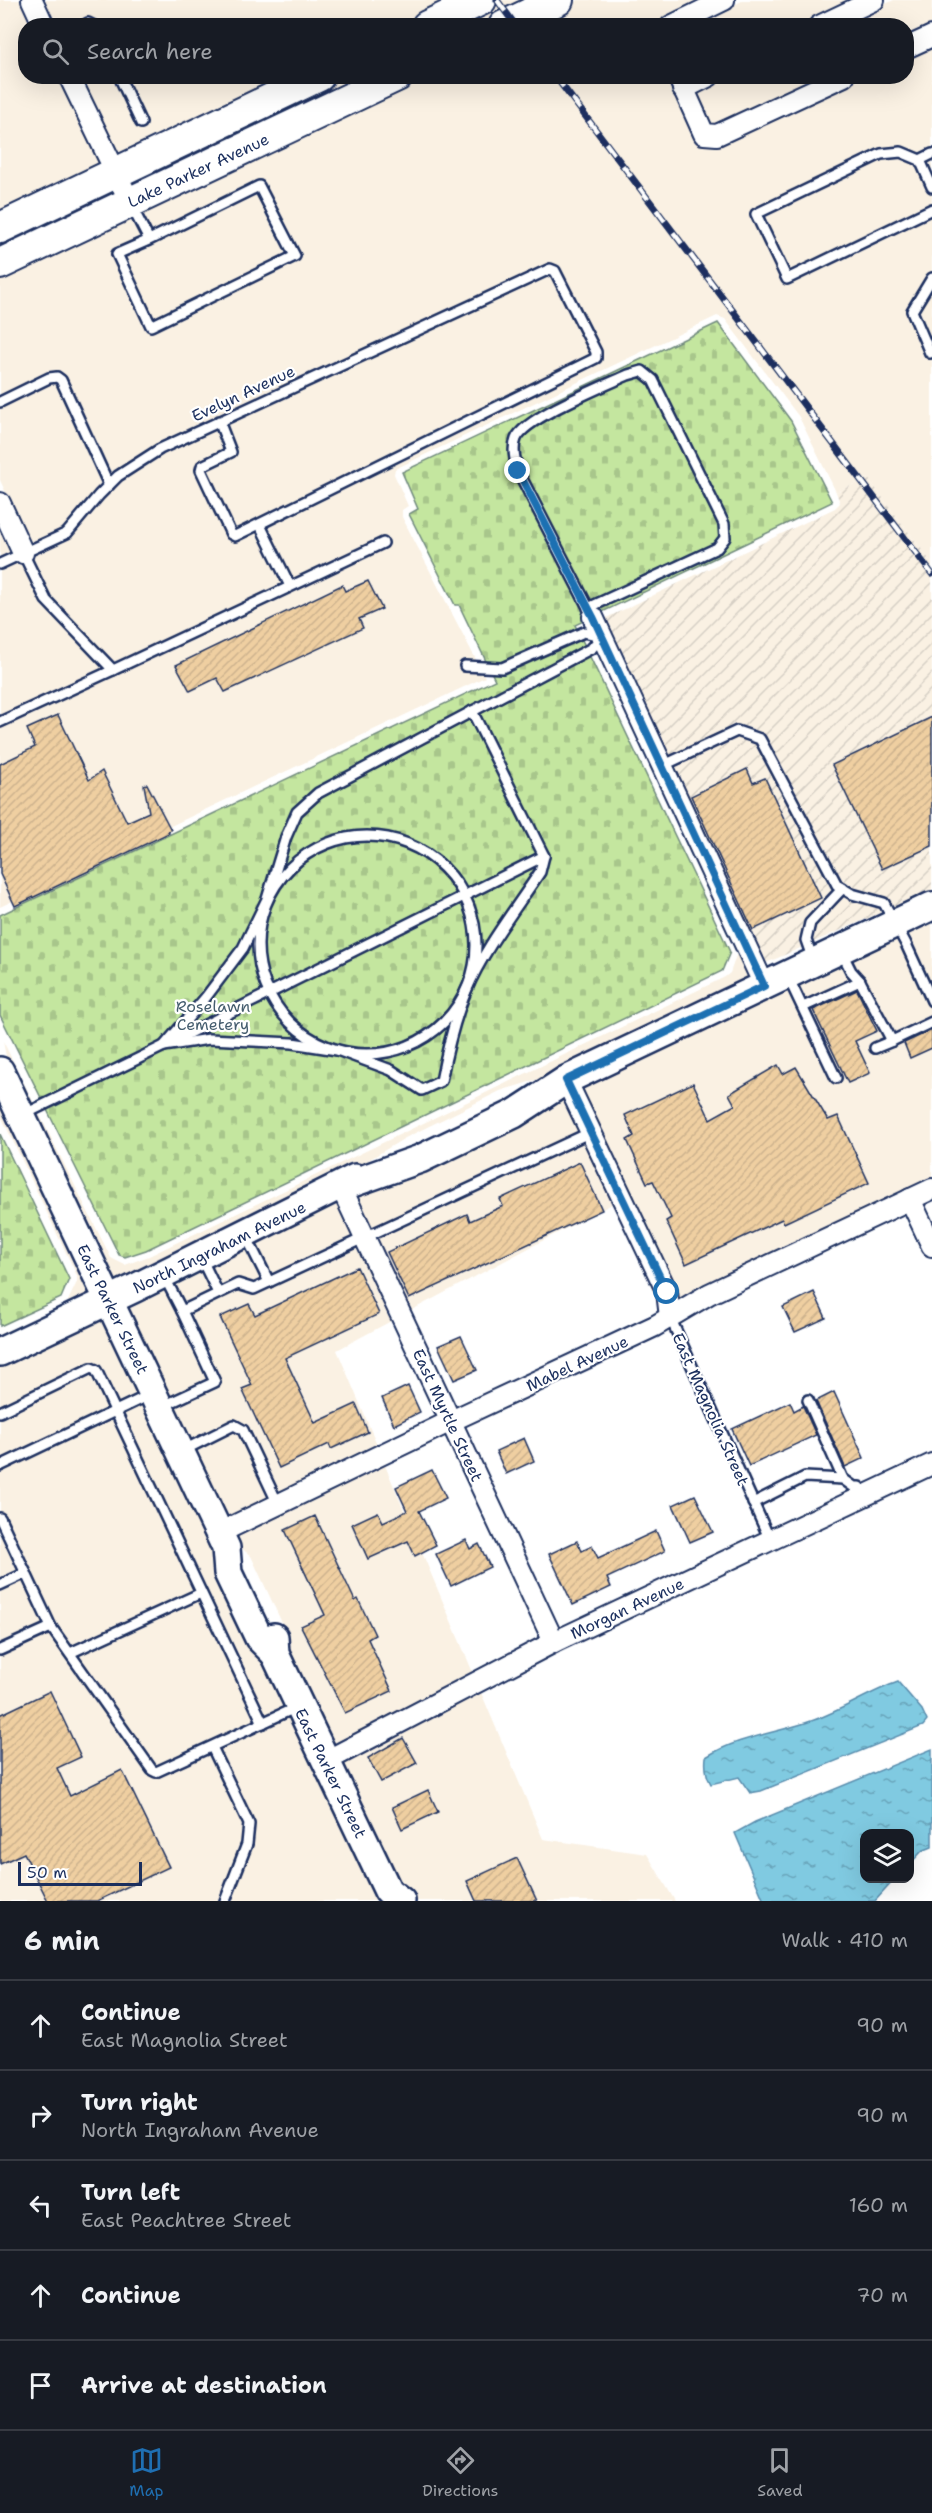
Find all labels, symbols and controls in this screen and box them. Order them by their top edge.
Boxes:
search box [18,18,914,84]
icon: search [39,35,72,68]
text: Search here [87,37,213,66]
street label: Lake Parker Avenue [124,128,272,212]
street label: Evelyn Avenue [188,360,298,427]
route end [504,457,530,483]
park label: Roselawn Cemetery [176,996,251,1035]
street label: North Ingraham Avenue [129,1196,309,1299]
street label: East Parker Street [72,1241,153,1378]
route start [653,1278,679,1304]
street label: East Magnolia Street [667,1329,754,1489]
street label: Mabel Avenue [523,1331,632,1396]
street label: East Myrtle Street [408,1346,487,1485]
street label: Morgan Avenue [567,1573,687,1644]
street label: East Parker Street [290,1705,371,1842]
map controls [860,1829,914,1883]
button: layers [860,1829,914,1883]
scale bar [18,1859,142,1886]
text: 50 m [27,1862,67,1883]
text: 6 min [24,1923,100,1958]
text: Walk · 410 m [782,1927,908,1953]
text: Continue [81,1998,181,2027]
icon: ahead [24,2009,57,2042]
text: 90 m [856,2012,908,2038]
text: East Magnolia Street [81,2027,288,2053]
text: Turn right [81,2088,198,2117]
icon: right [24,2099,57,2132]
text: 90 m [856,2102,908,2128]
text: North Ingraham Avenue [81,2117,319,2143]
text: Turn left [81,2178,180,2207]
icon: left [24,2189,57,2222]
text: 160 m [849,2192,908,2218]
text: East Peachtree Street [81,2207,292,2233]
icon: ahead [24,2279,57,2312]
text: Continue [81,2281,181,2310]
text: 70 m [856,2282,908,2308]
icon: arrive [24,2369,57,2402]
text: Arrive at destination [81,2371,327,2400]
tab: Map [129,2444,164,2501]
tab: Directions [422,2444,499,2501]
tab: Saved [757,2444,803,2501]

